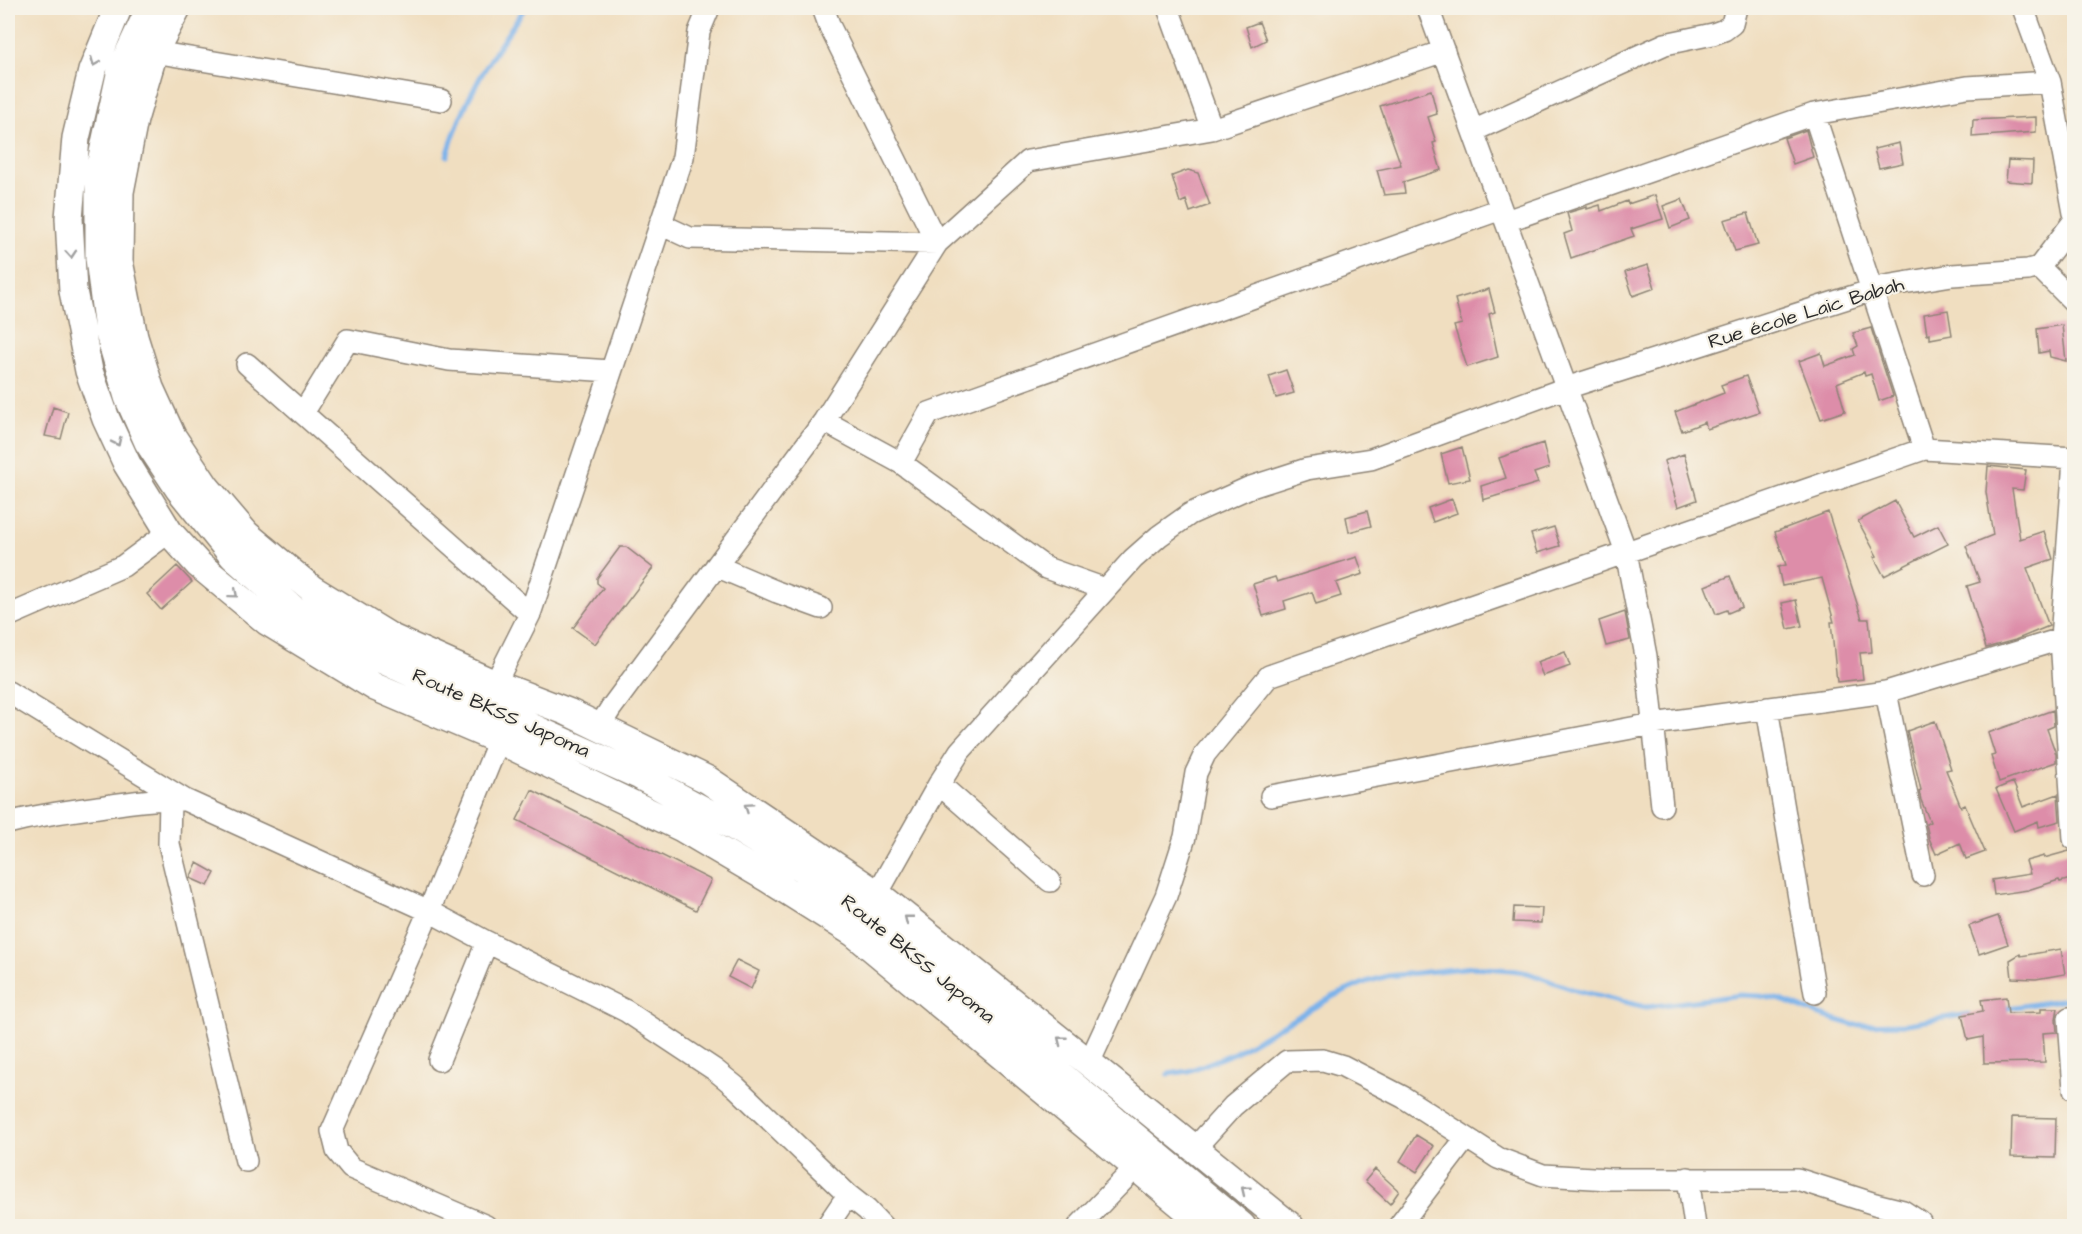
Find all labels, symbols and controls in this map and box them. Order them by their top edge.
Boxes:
one-way arrow [90,56,103,66]
one-way arrow [64,249,77,258]
street label: Rue école Laic Babah [1705,270,1907,356]
one-way arrow [109,435,121,446]
one-way arrow [227,587,238,598]
street label: Route BKSS Japoma [408,661,594,765]
one-way arrow [744,803,754,815]
street label: Route BKSS Japoma [835,888,1001,1030]
one-way arrow [904,915,915,926]
one-way arrow [1056,1037,1067,1048]
one-way arrow [1240,1186,1251,1197]

